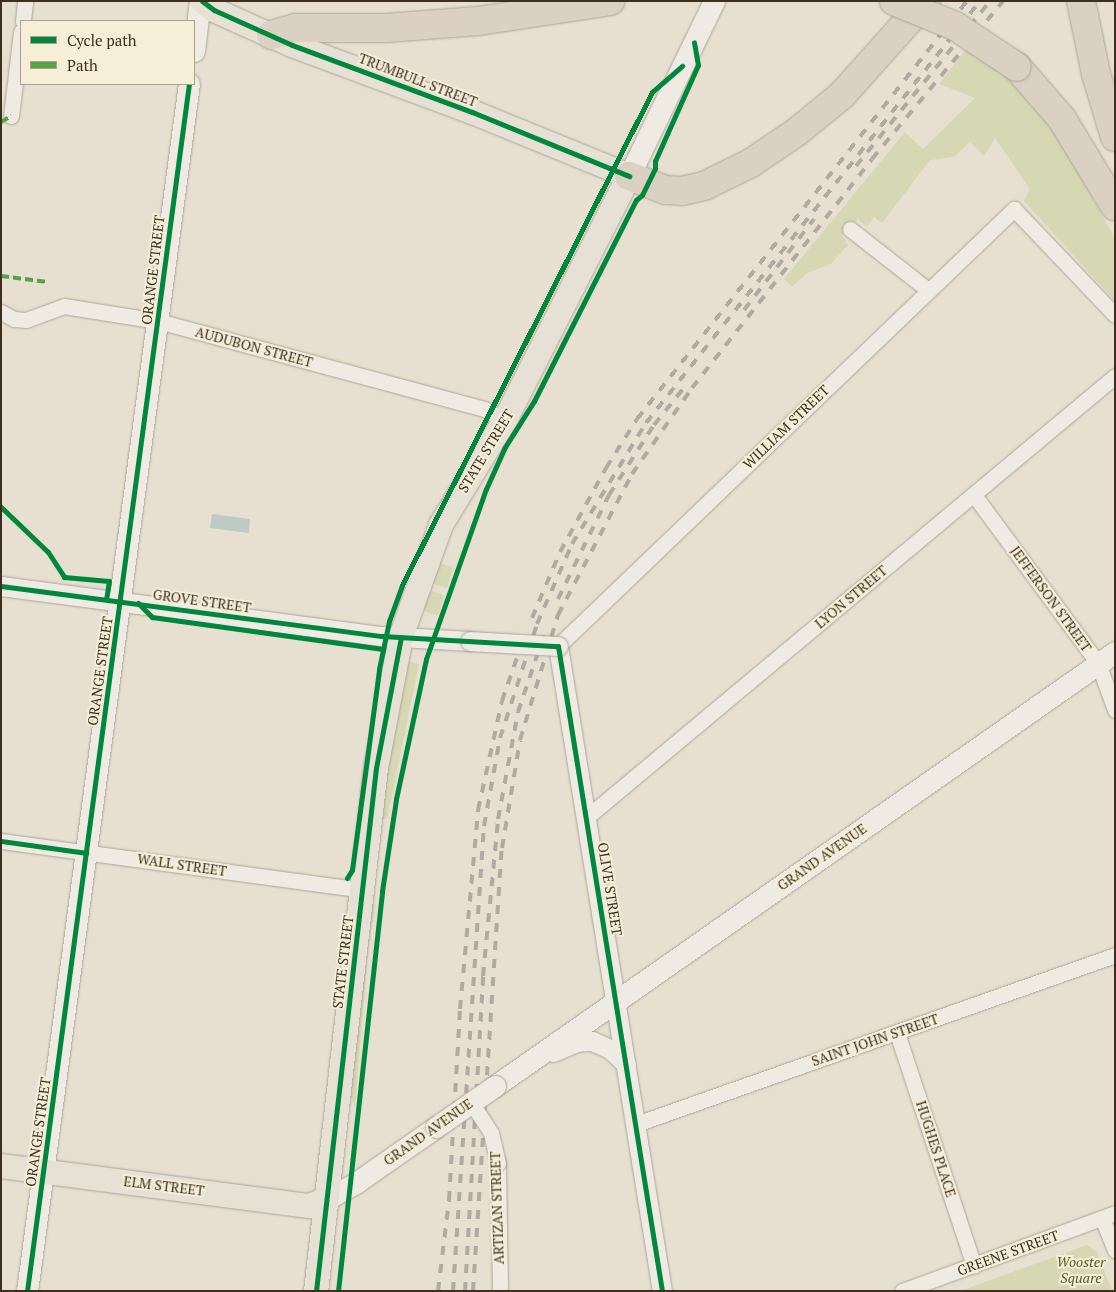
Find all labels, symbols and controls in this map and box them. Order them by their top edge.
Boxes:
legend [20,20,195,85]
text: Cycle path [67,30,137,50]
street label: TRUMBULL STREET [356,50,480,110]
text: Path [67,55,98,75]
street label: ORANGE STREET [138,214,168,326]
street label: AUDUBON STREET [193,323,315,371]
street label: WILLIAM STREET [739,382,833,472]
street label: STATE STREET [455,407,517,495]
street label: JEFFERSON STREET [1007,543,1095,655]
street label: LYON STREET [812,562,890,632]
street label: GROVE STREET [152,586,252,616]
street label: ORANGE STREET [84,615,116,727]
street label: GRAND AVENUE [774,820,870,894]
street label: OLIVE STREET [594,841,626,937]
street label: WALL STREET [136,850,228,880]
street label: STATE STREET [329,914,357,1010]
street label: SAINT JOHN STREET [809,1010,941,1070]
street label: ORANGE STREET [22,1076,54,1188]
street label: GRAND AVENUE [380,1095,476,1169]
street label: HUGHES PLACE [912,1099,960,1199]
street label: ARTIZAN STREET [487,1151,507,1265]
street label: ELM STREET [123,1173,205,1199]
street label: GREENE STREET [955,1227,1061,1279]
park label: Wooster Square [1057,1254,1105,1286]

